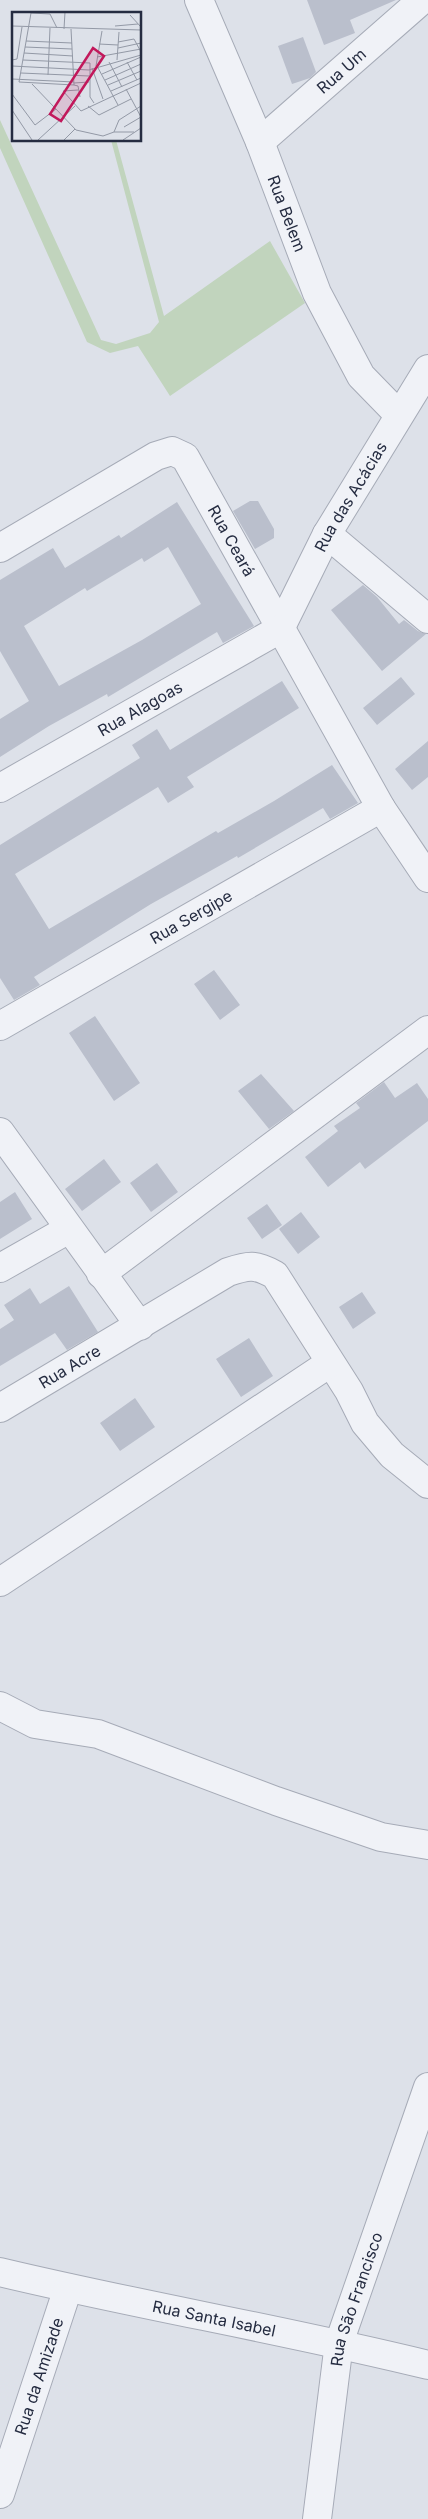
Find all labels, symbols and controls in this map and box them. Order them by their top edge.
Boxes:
inset map [12,12,141,141]
street label: Rua Um [312,44,370,98]
street label: Rua Belem [263,172,311,255]
street label: Rua das Acácias [310,438,391,555]
street label: Rua Ceará [204,502,260,580]
street label: Rua Alagoas [94,677,186,740]
street label: Rua Sergipe [146,885,236,948]
street label: Rua Acre [35,1340,104,1393]
street label: Rua São Francisco [326,2229,387,2368]
street label: Rua Santa Isabel [151,2296,278,2341]
street label: Rua da Amizade [10,2315,68,2438]

